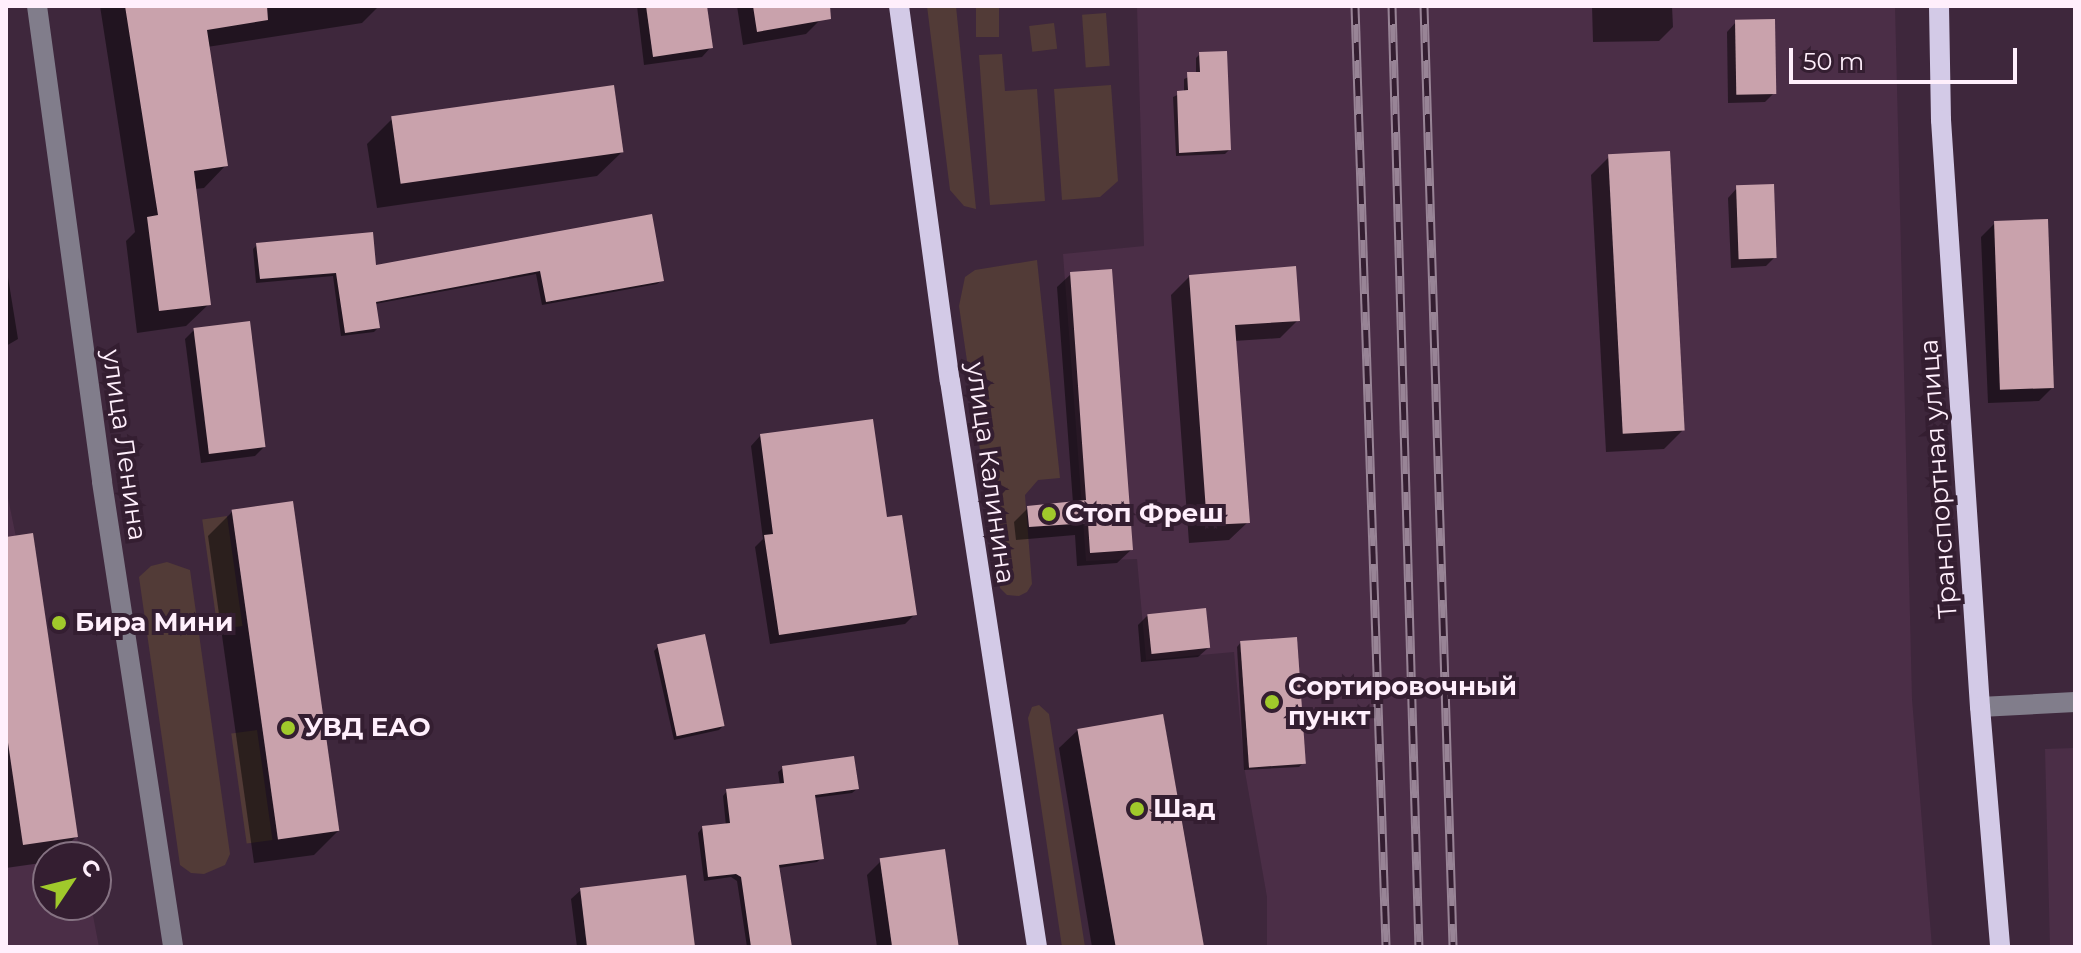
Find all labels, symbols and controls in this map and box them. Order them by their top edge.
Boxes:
scale bar [1793,32,2021,82]
text: 50 m [1803,47,1864,76]
street label: Транспортная улица [1914,338,1964,620]
street label: улица Ленина [95,347,153,543]
street label: улица Калинина [959,360,1021,586]
place label: Стоп Фреш [1065,498,1224,530]
marker: Стоп Фреш [1040,505,1058,523]
place label: Бира Мини [75,607,234,639]
marker: Бира Мини [50,614,68,632]
place label: Сортировочный пункт [1288,671,1517,732]
marker: Сортировочный пункт [1263,693,1281,711]
place label: УВД ЕАО [304,712,431,744]
marker: УВД ЕАО [279,719,297,737]
place label: Шад [1153,793,1215,825]
marker: Шад [1128,800,1146,818]
north arrow [32,841,112,921]
text: С [75,854,106,882]

